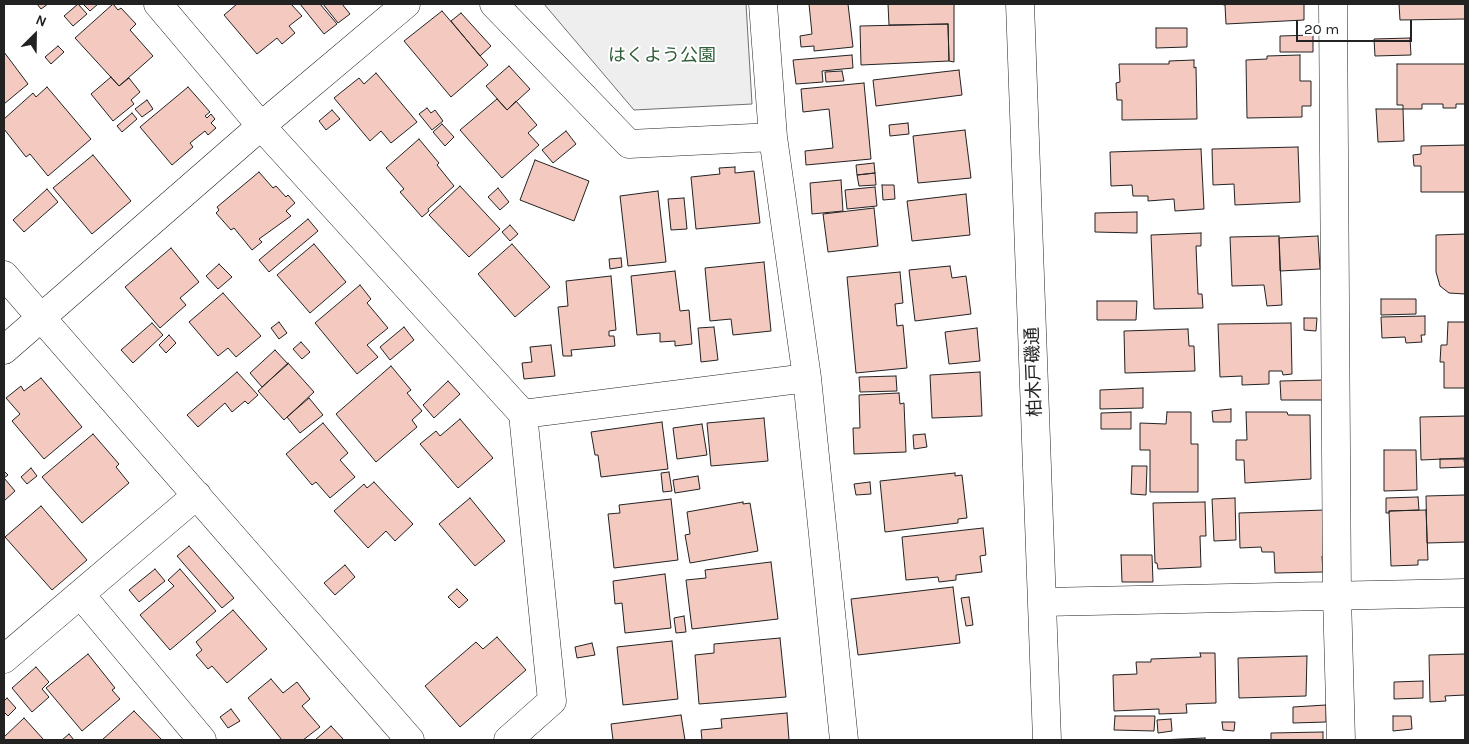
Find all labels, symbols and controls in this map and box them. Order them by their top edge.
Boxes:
north arrow [10,10,60,60]
scale bar [1299,10,1415,42]
text: N [33,11,49,31]
text: 20 m [1304,20,1339,38]
park label: はくよう公園 [608,45,716,67]
street label: 柏木戸磯通 [1022,327,1046,417]

